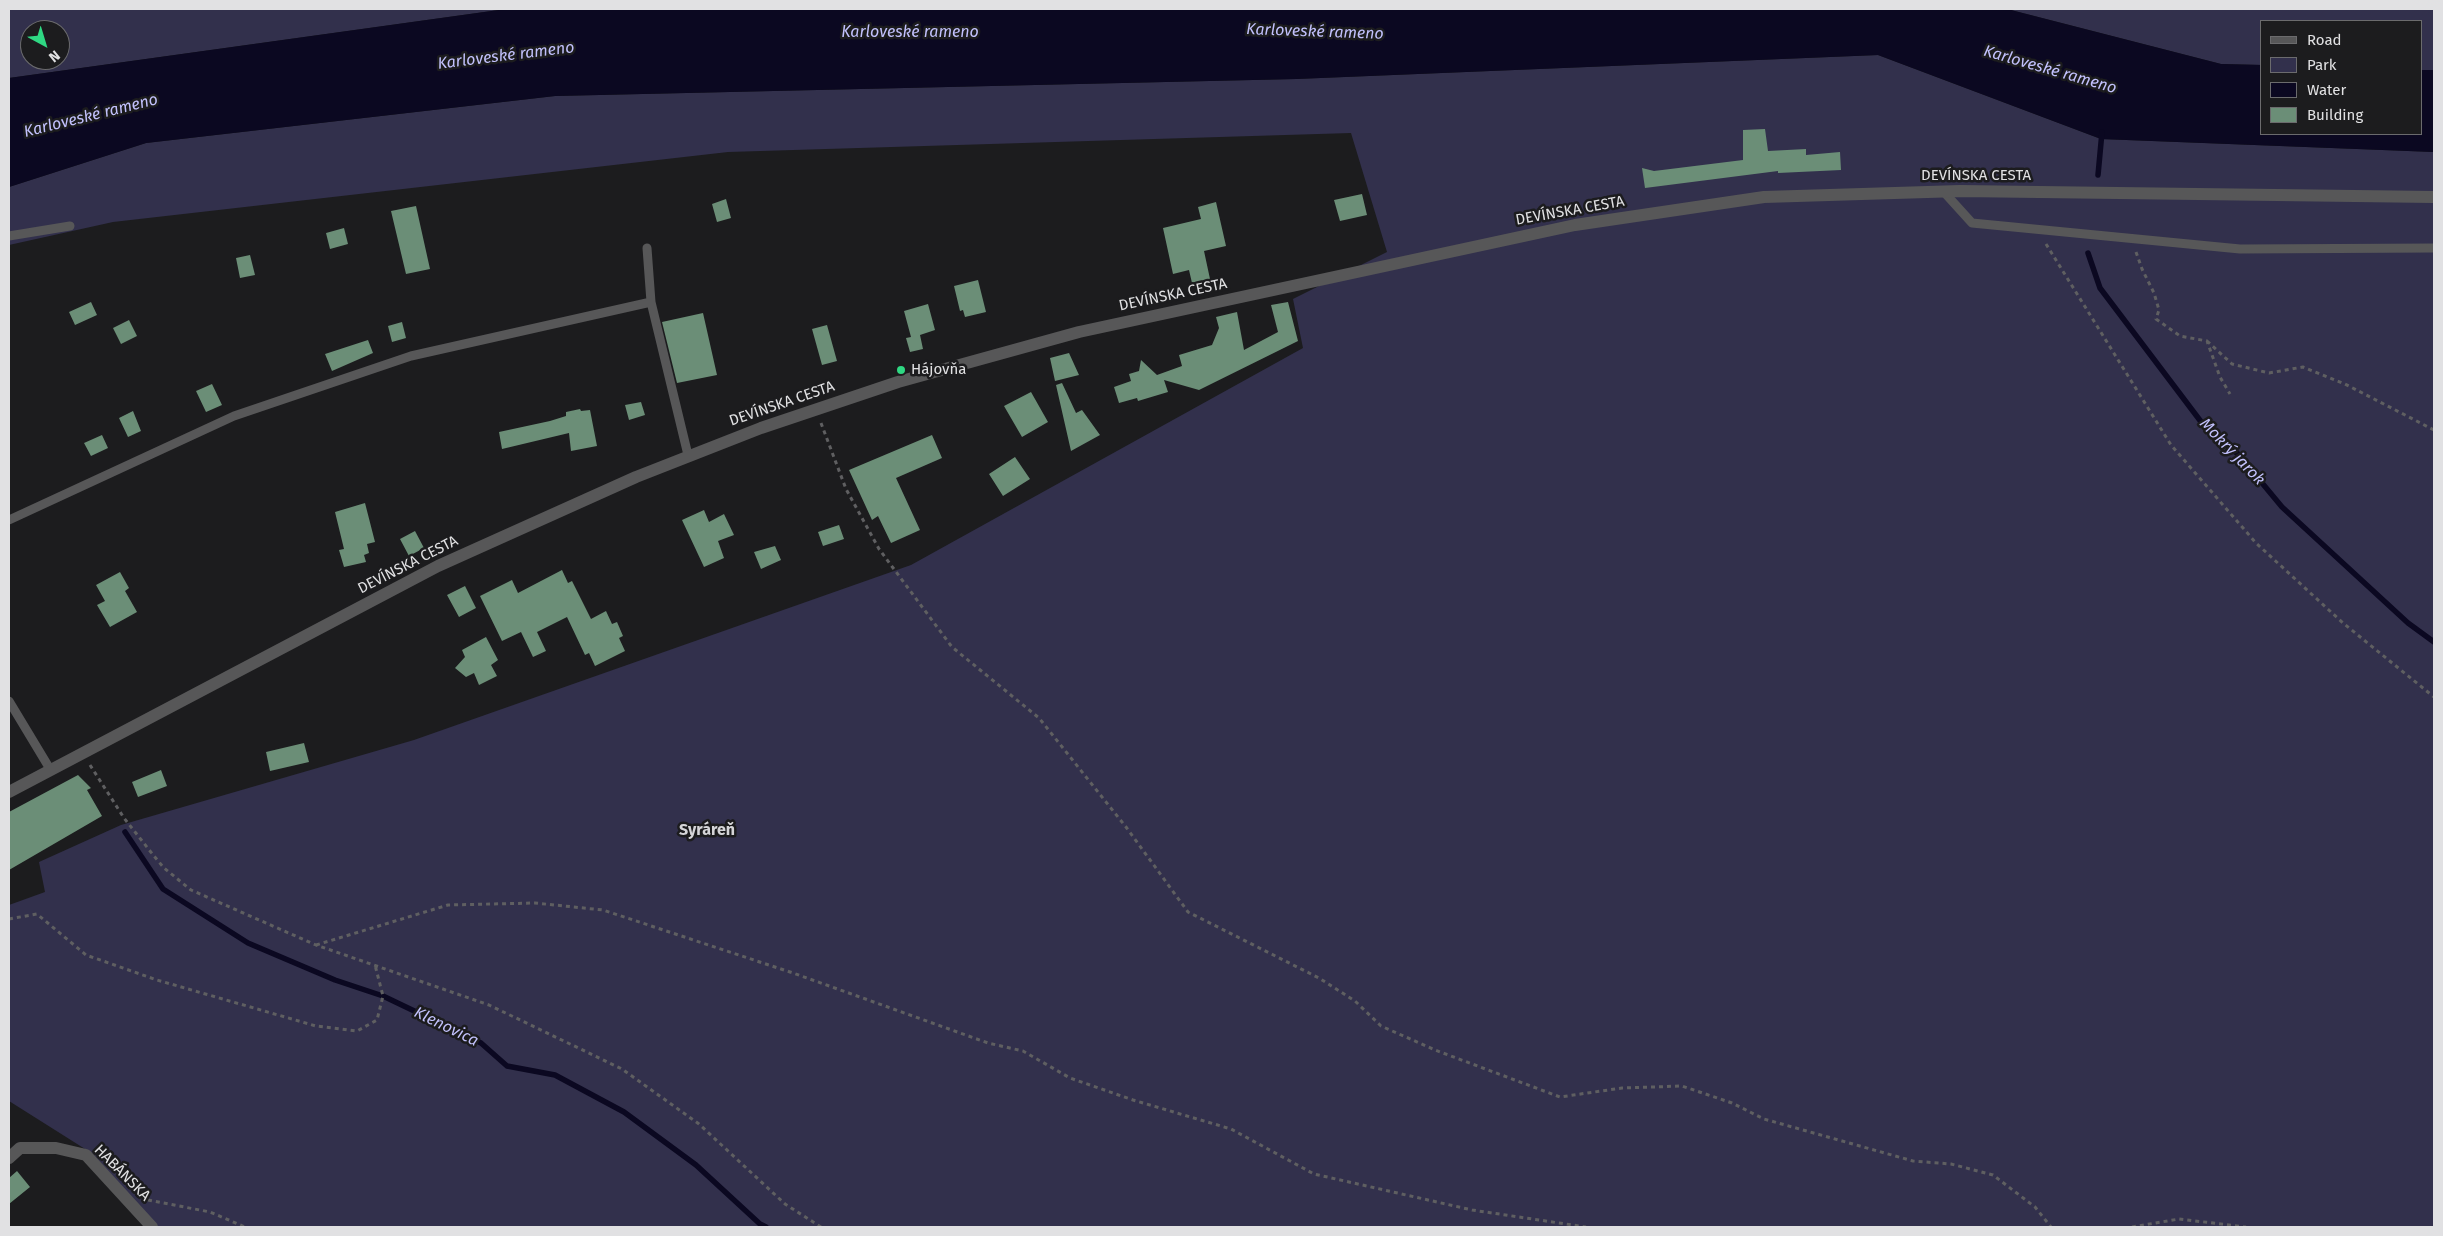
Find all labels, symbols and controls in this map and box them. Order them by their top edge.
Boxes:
north arrow [20,20,70,70]
water label: Karloveské rameno [1246,20,1384,44]
legend [2260,20,2423,135]
water label: Karloveské rameno [841,23,979,43]
text: Road [2307,31,2342,49]
water label: Karloveské rameno [437,38,575,74]
water label: Karloveské rameno [1981,42,2119,98]
text: N [45,47,63,66]
text: Park [2307,56,2337,74]
text: Water [2307,81,2346,99]
water label: Karloveské rameno [22,90,160,142]
text: Building [2307,106,2363,124]
street label: DEVÍNSKA CESTA [1921,167,2031,185]
street label: DEVÍNSKA CESTA [1514,193,1626,229]
street label: DEVÍNSKA CESTA [1117,275,1229,315]
place label: Hájovňa [911,361,966,379]
marker: Hájovňa [895,364,907,376]
street label: DEVÍNSKA CESTA [727,378,837,430]
water label: Mokrý jarok [2195,415,2269,489]
street label: DEVÍNSKA CESTA [355,532,461,598]
district label: Syráreň [679,821,735,841]
water label: Klenovica [411,1003,481,1051]
street label: HABÁNSKA [90,1141,154,1205]

